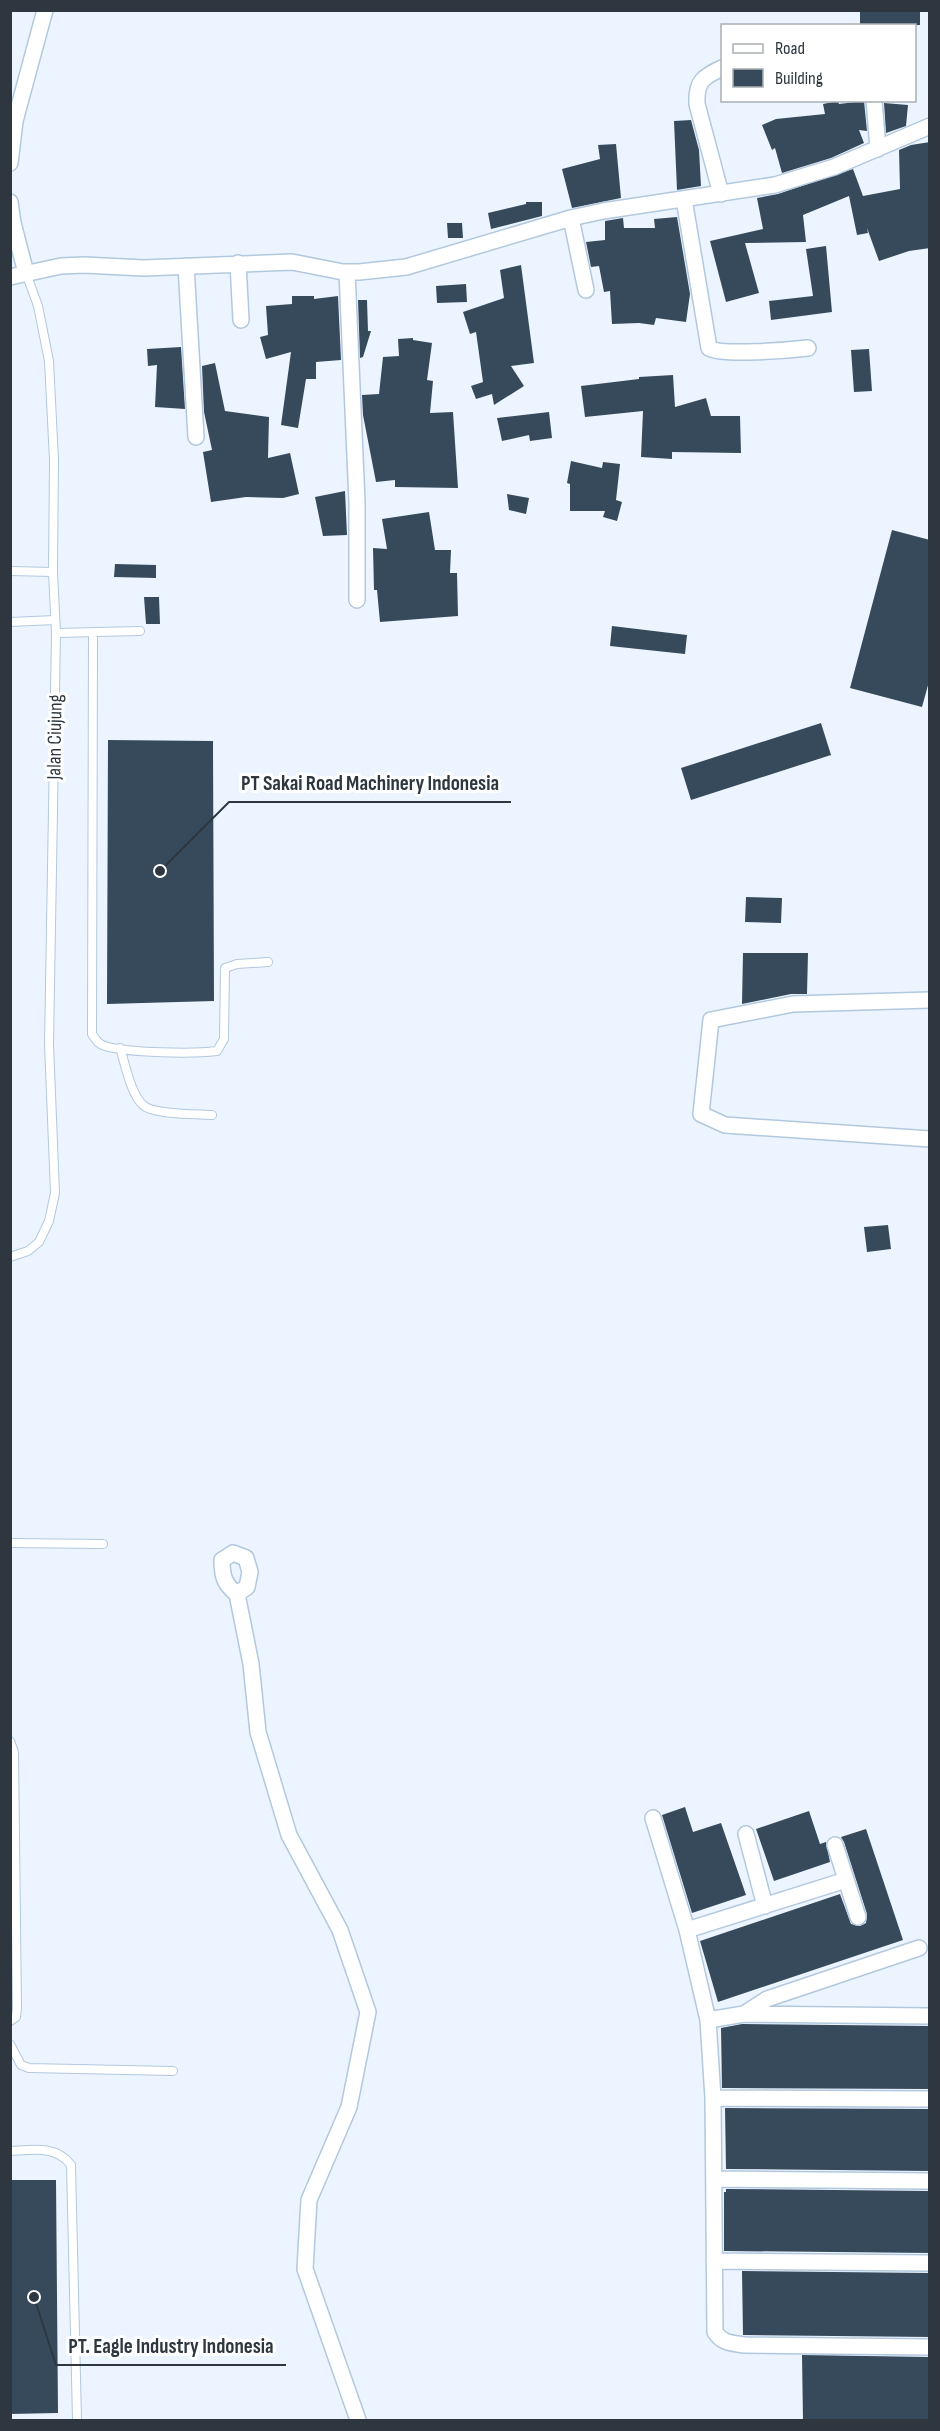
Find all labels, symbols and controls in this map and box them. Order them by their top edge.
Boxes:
legend [721,24,916,102]
text: Road [775,38,805,59]
text: Building [775,68,823,89]
street label: Jalan Ciujung [42,694,68,781]
callout: PT Sakai Road Machinery Indonesia [229,763,511,802]
text: PT Sakai Road Machinery Indonesia [241,771,499,796]
callout: PT. Eagle Industry Indonesia [56,2326,286,2365]
text: PT. Eagle Industry Indonesia [68,2334,274,2359]

